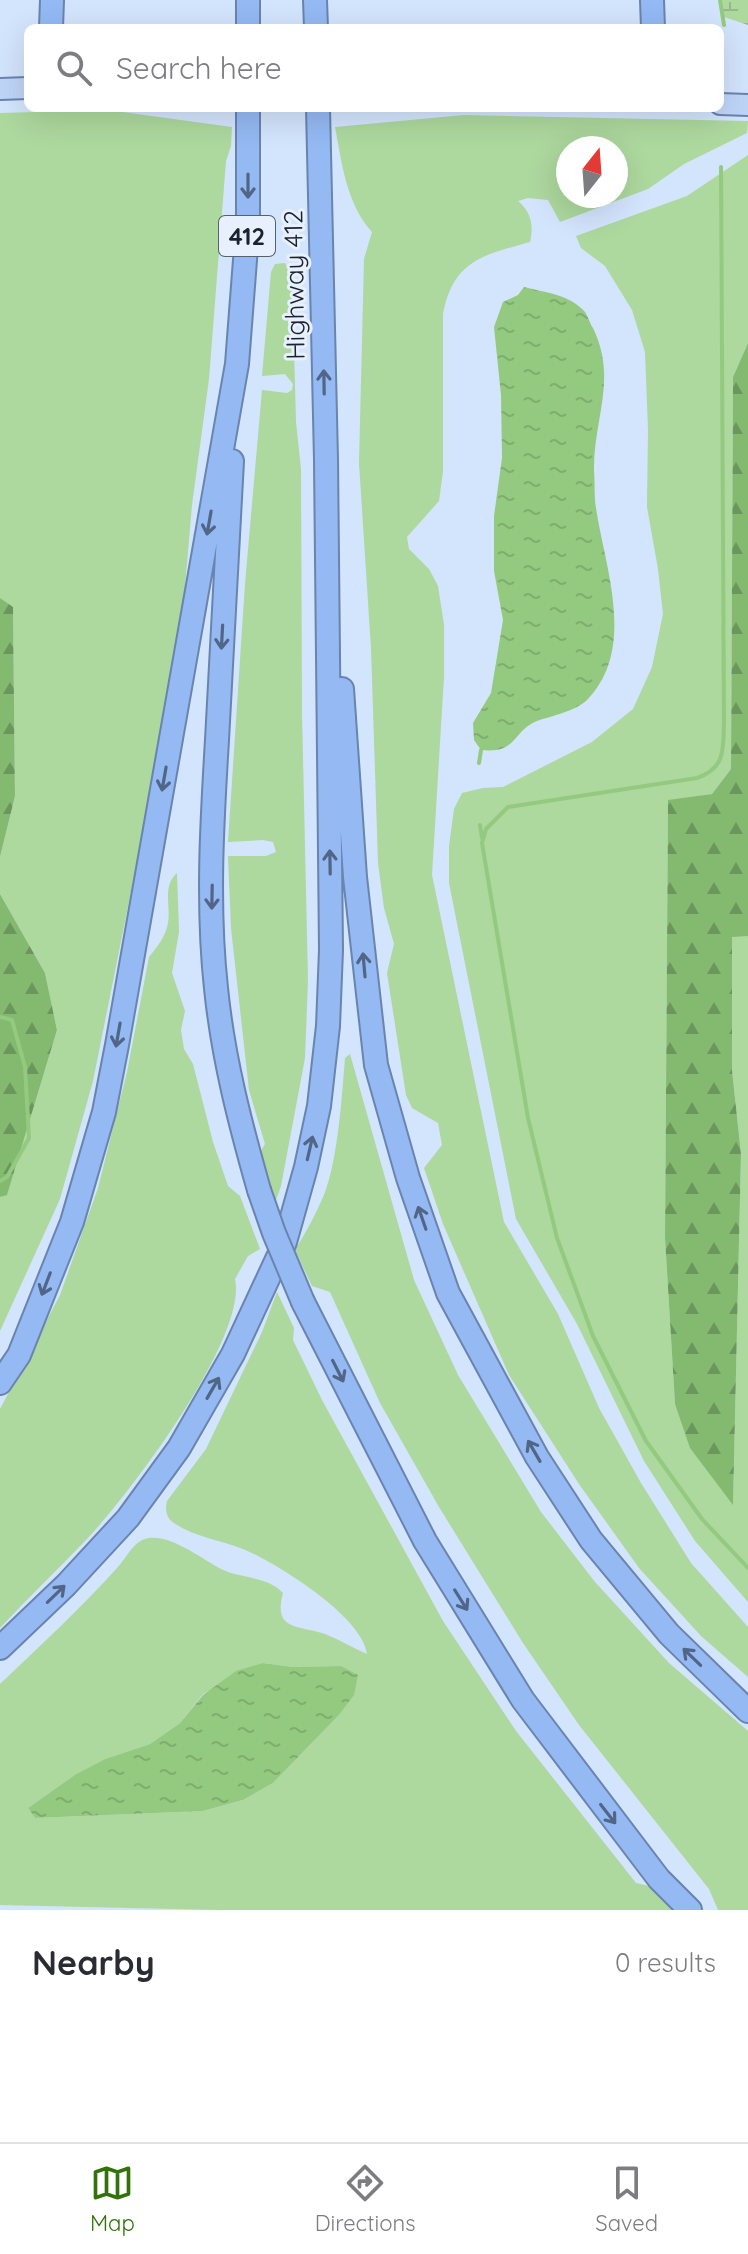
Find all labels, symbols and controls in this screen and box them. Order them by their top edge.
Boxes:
search box [24,24,724,112]
icon: search [52,46,96,90]
text: Search here [116,49,282,87]
north arrow [556,136,628,208]
one-way arrow [240,172,256,199]
street label: Highway 412 [276,210,312,360]
road number: 412 [219,216,275,256]
one-way arrow [317,369,332,396]
one-way arrow [201,510,216,536]
one-way arrow [215,623,230,650]
one-way arrow [155,766,170,792]
one-way arrow [323,849,338,876]
one-way arrow [204,883,220,910]
one-way arrow [356,952,371,979]
one-way arrow [110,1022,125,1048]
one-way arrow [303,1136,318,1162]
one-way arrow [413,1206,428,1231]
one-way arrow [38,1271,52,1296]
one-way arrow [331,1359,347,1383]
one-way arrow [205,1377,221,1400]
one-way arrow [526,1440,542,1463]
one-way arrow [46,1586,66,1604]
one-way arrow [454,1588,470,1611]
one-way arrow [683,1648,702,1667]
one-way arrow [599,1803,617,1824]
text: Nearby [32,1941,155,1984]
text: 0 results [615,1946,716,1979]
tab: Map [90,2161,135,2237]
tab: Directions [315,2161,415,2237]
tab: Saved [595,2161,658,2237]

